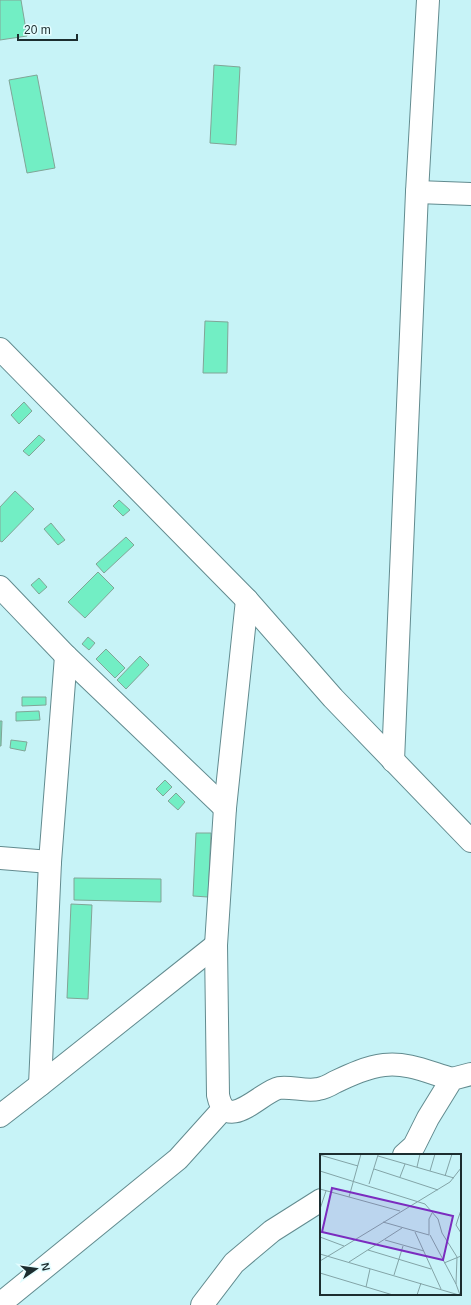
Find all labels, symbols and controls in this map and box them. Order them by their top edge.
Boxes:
scale bar [18,16,77,42]
text: 20 m [24,23,51,37]
inset map [320,1154,461,1295]
north arrow [16,1249,56,1289]
text: N [39,1262,52,1272]

